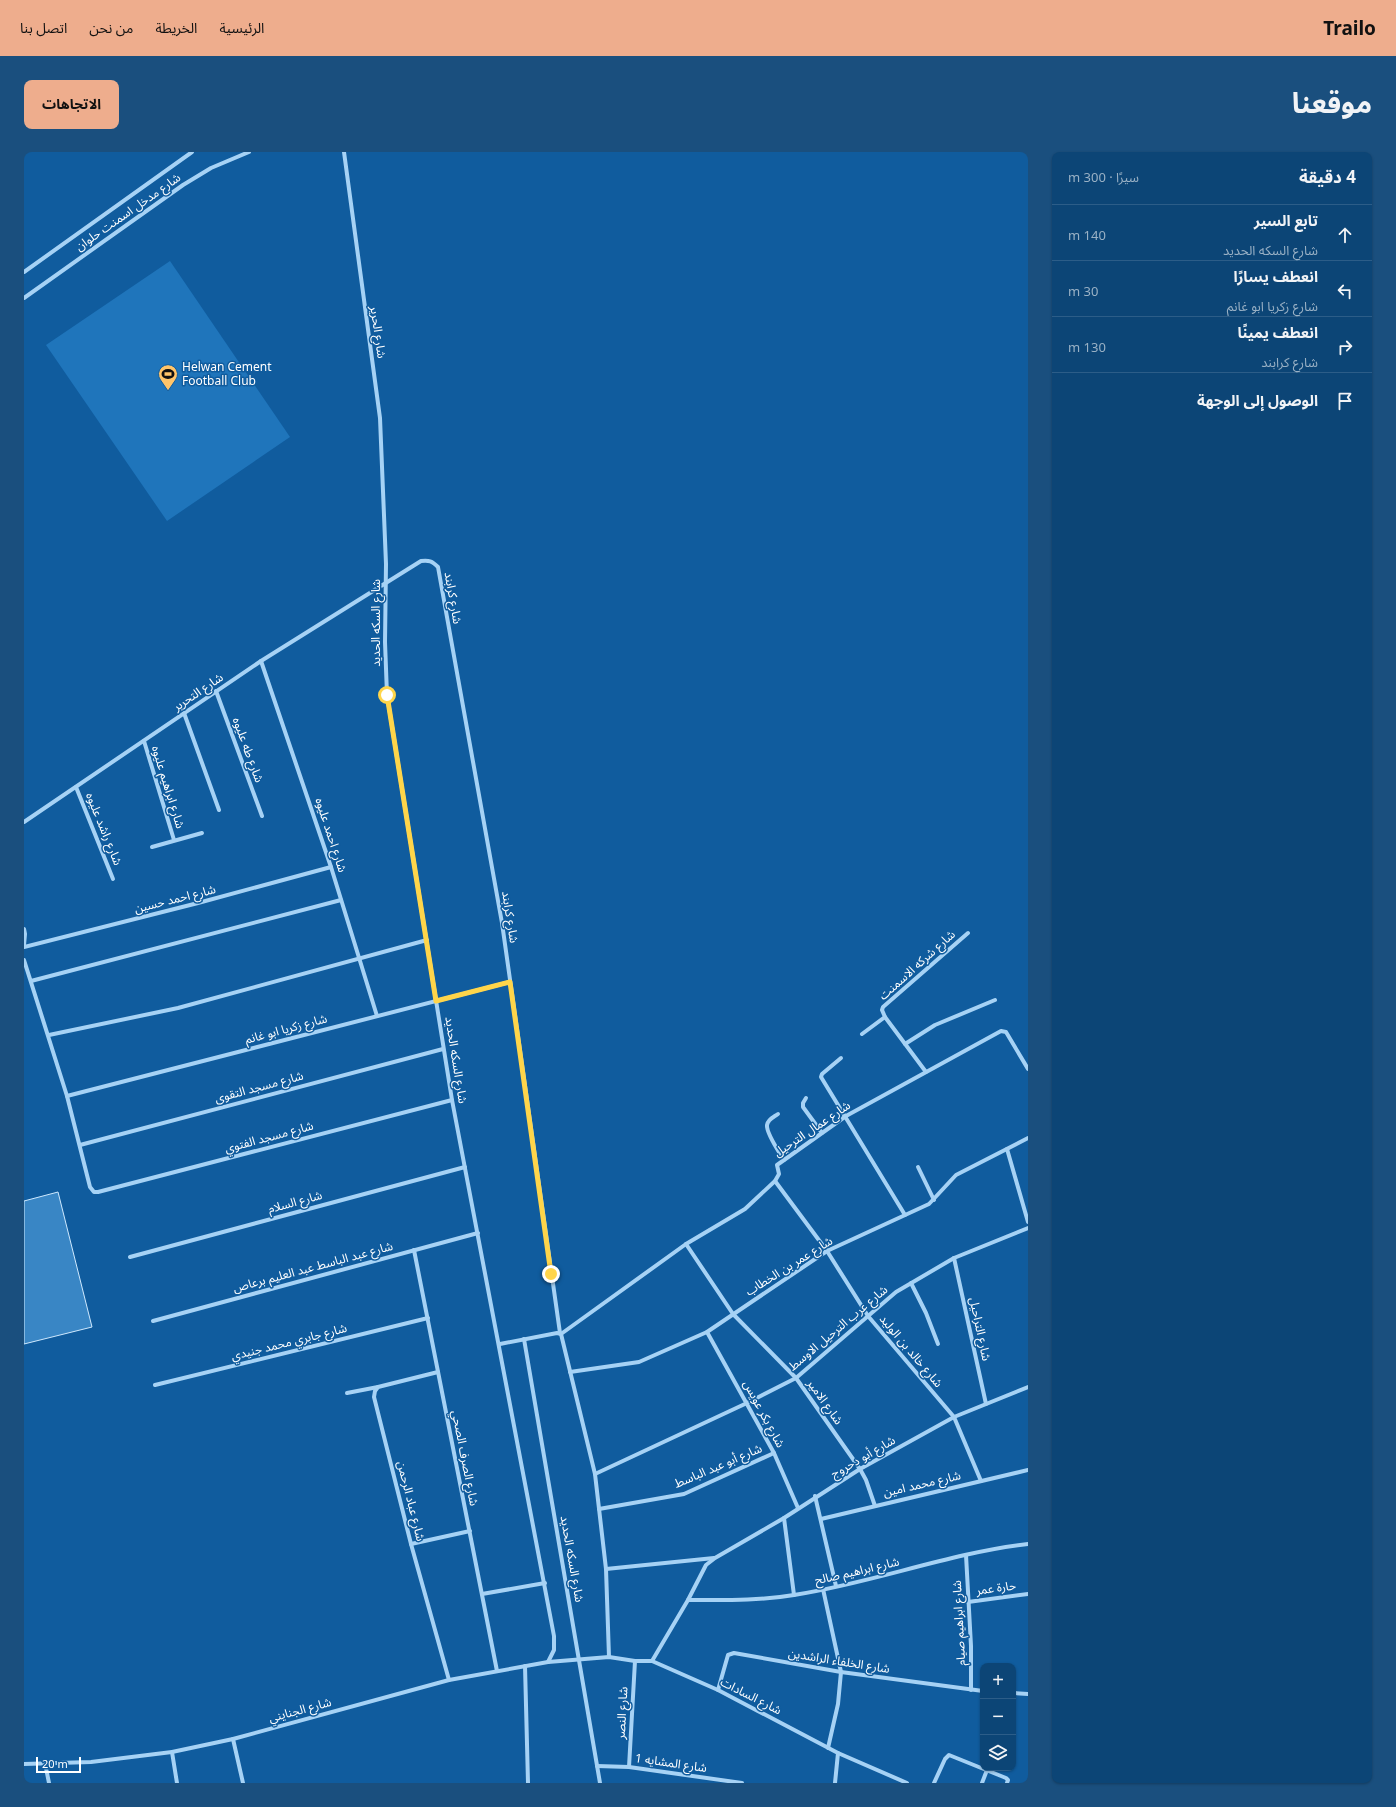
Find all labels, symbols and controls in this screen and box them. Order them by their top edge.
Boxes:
text: Trailo [1323,15,1376,41]
text: اتصل بنا [20,18,67,37]
text: من نحن [89,18,133,37]
text: الخريطة [155,18,197,37]
text: الرئيسية [219,18,264,37]
button: الاتجاهات [24,80,119,129]
text: موقعنا [1292,83,1372,121]
text: 4 دقيقة [1299,165,1356,188]
text: سيرًا · 300 m [1068,168,1139,186]
street label: شارع مدخل اسمنت حلوان [72,169,184,255]
text: تابع السير [1254,210,1318,230]
icon: ahead [1334,224,1356,246]
text: 140 m [1068,226,1106,244]
text: شارع السكه الحديد [1223,241,1318,259]
text: انعطف يسارًا [1234,266,1318,286]
icon: left [1334,280,1356,302]
text: 30 m [1068,282,1098,300]
text: شارع زكريا ابو غانم [1227,297,1318,315]
street label: شارع الحرير [365,304,391,359]
text: انعطف يمينًا [1237,322,1318,342]
icon: right [1334,336,1356,358]
text: 130 m [1068,338,1106,356]
text: شارع كرابند [1261,353,1318,371]
place label: Helwan Cement Football Club [182,358,272,389]
sports icon: Helwan Cement Football Club [157,363,179,391]
text: الوصول إلى الوجهة [1197,390,1318,410]
icon: arrive [1334,390,1356,412]
street label: شارع كرابند [440,571,466,625]
street label: شارع السكه الحديد [367,579,385,667]
street label: شارع التحرير [168,669,227,716]
route start [378,686,396,704]
street label: شارع طه عليوه [228,715,268,785]
street label: شارع ابراهيم عليوه [147,743,189,831]
street label: شارع راشد عليوه [81,790,127,868]
street label: شارع احمد عليوه [310,795,352,875]
street label: شارع احمد حسين [132,880,218,918]
street label: شارع كرابند [497,890,523,944]
street label: شارع شركه الاسمنت [875,926,959,1004]
street label: شارع زكريا ابو غانم [243,1009,329,1049]
street label: شارع السكه الحديد [440,1015,472,1105]
street label: شارع مسجد التقوى [213,1066,305,1108]
street label: شارع عمال الترحيل [770,1097,854,1161]
street label: شارع مسجد الفتوي [223,1116,316,1158]
street label: شارع السلام [266,1186,324,1218]
street label: شارع عمر بن الخطاب [742,1232,836,1300]
street label: شارع عبد الباسط عبد العليم برعاص [231,1237,395,1297]
route end [542,1265,560,1283]
street label: شارع عرب الترحيل الاوسط [784,1281,892,1375]
street label: شارع التراحيل [964,1296,996,1362]
street label: شارع خالد بن الوليد [875,1311,947,1391]
street label: شارع جابري محمد جنيدي [229,1319,349,1366]
street label: شارع الامير [802,1375,847,1428]
street label: شارع بكر عويس [739,1377,789,1451]
street label: شارع الصرف الصحي [446,1409,483,1507]
street label: شارع أبو دحروج [827,1431,899,1483]
street label: شارع أبو عبد الباسط [671,1439,765,1493]
street label: شارع عباد الرحمن [392,1459,430,1543]
street label: شارع محمد امين [881,1466,963,1502]
street label: شارع السكه الحديد [556,1514,588,1604]
street label: شارع ابراهيم صالح [813,1553,901,1589]
street label: حارة عمر [974,1576,1017,1599]
street label: شارع ابراهيم صيام [948,1580,970,1666]
street label: شارع الخلفاء الراشدين [787,1644,891,1678]
map controls [980,1663,1016,1771]
button: + [980,1663,1016,1699]
street label: شارع السادات [717,1673,785,1719]
street label: شارع النصر [612,1686,632,1741]
street label: شارع الجنايني [267,1693,334,1728]
button: − [980,1699,1016,1735]
button: layers [980,1735,1016,1771]
street label: شارع المشايه 1 [634,1749,708,1777]
scale bar [36,1755,81,1774]
text: 20 m [42,1756,68,1771]

